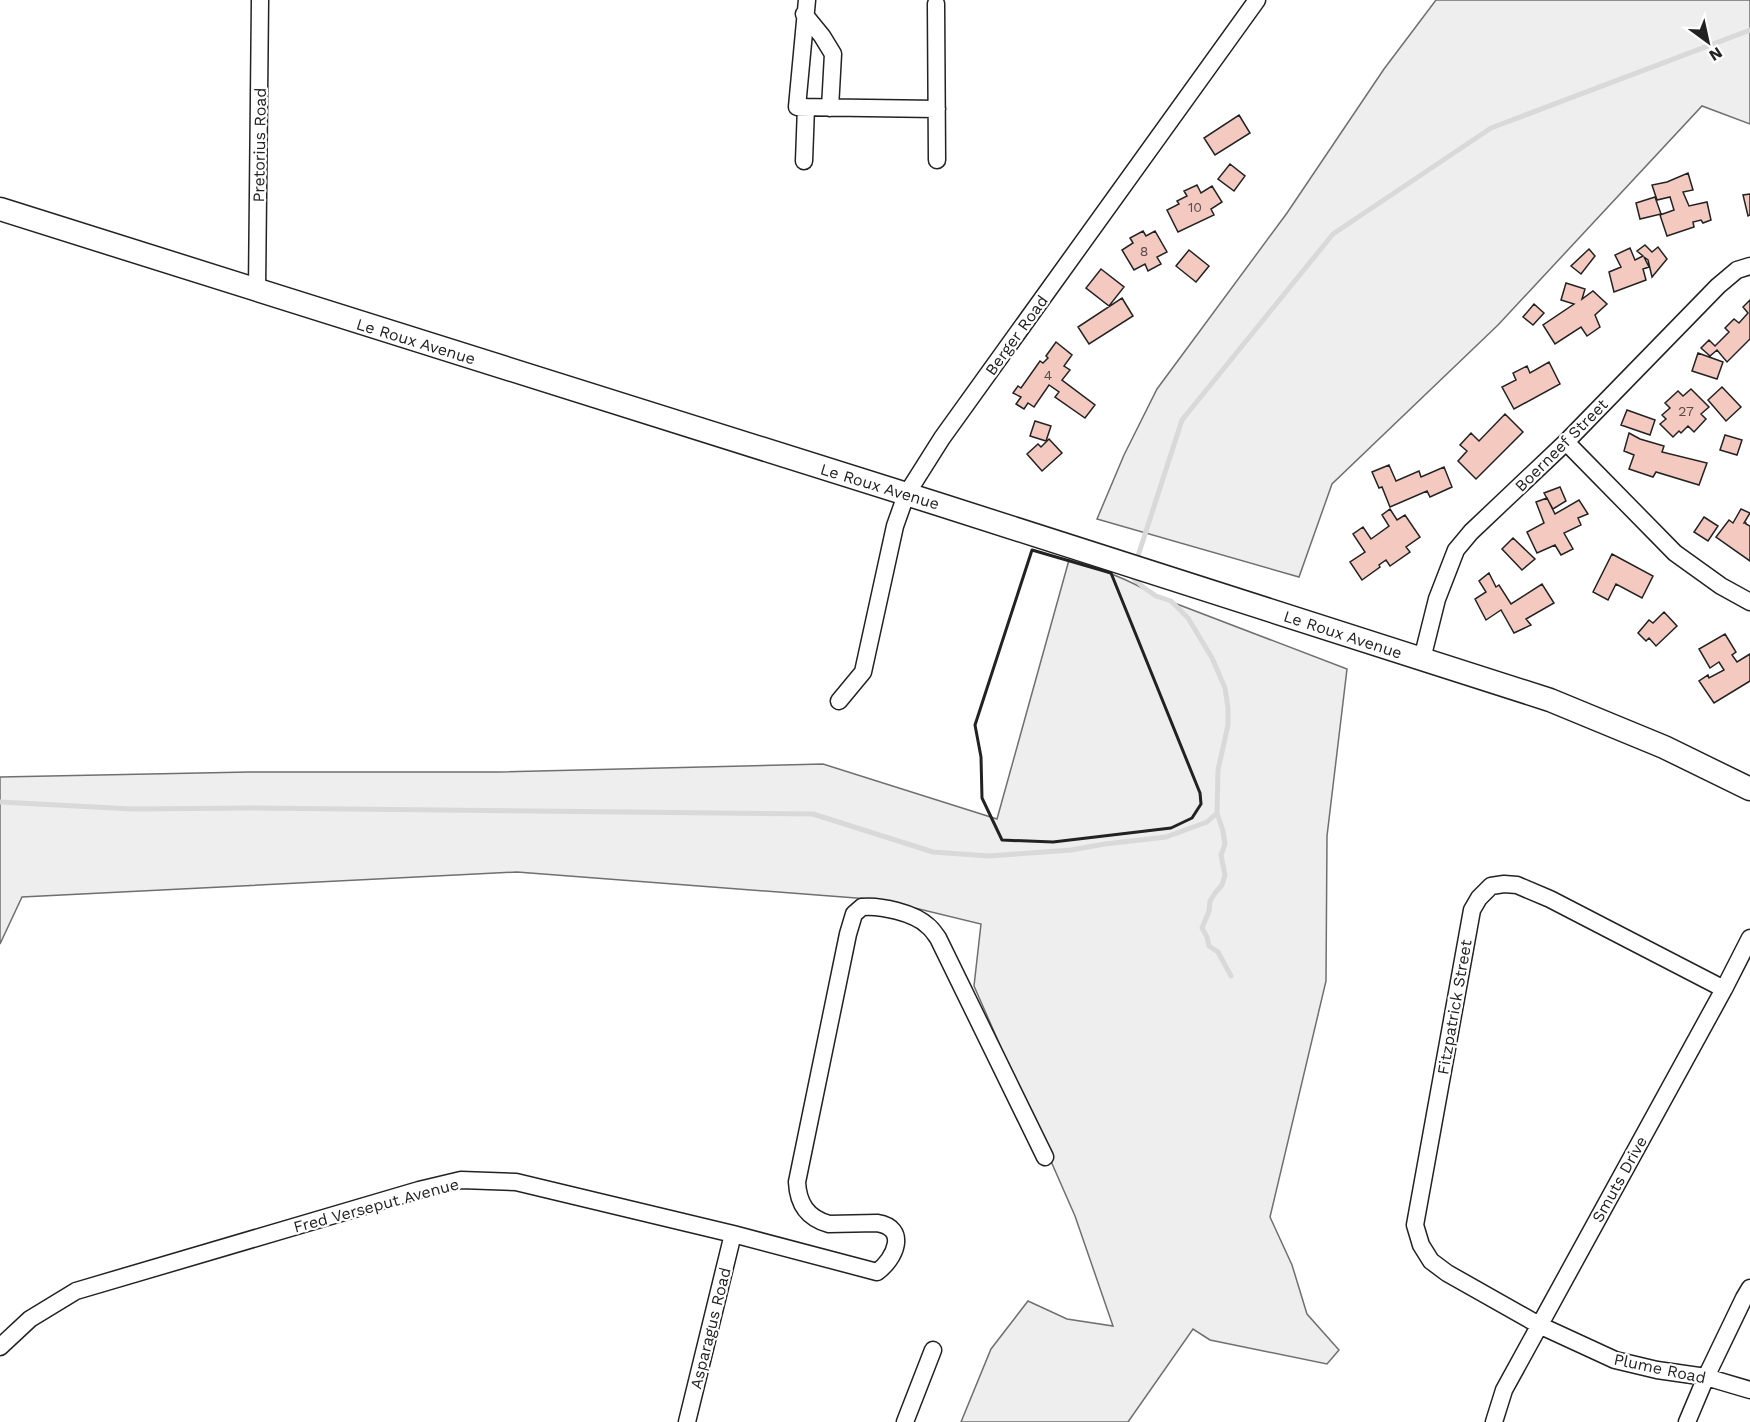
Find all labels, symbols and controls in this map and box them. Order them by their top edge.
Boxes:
north arrow [1678,12,1738,72]
text: N [1706,43,1726,65]
street label: Pretorius Road [249,87,270,203]
house number: 10 [1188,199,1202,215]
house number: 8 [1140,243,1148,259]
street label: Berger Road [981,292,1052,379]
street label: Le Roux Avenue [354,314,478,369]
house number: 4 [1044,367,1052,383]
street label: Boerneef Street [1511,395,1612,496]
house number: 27 [1678,403,1694,419]
street label: Le Roux Avenue [818,459,942,514]
street label: Le Roux Avenue [1281,606,1405,663]
street label: Fitzpatrick Street [1433,938,1476,1076]
street label: Smuts Drive [1588,1133,1651,1226]
street label: Fred Verseput Avenue [291,1174,461,1237]
street label: Asparagus Road [686,1265,735,1391]
street label: Plume Road [1612,1349,1708,1388]

